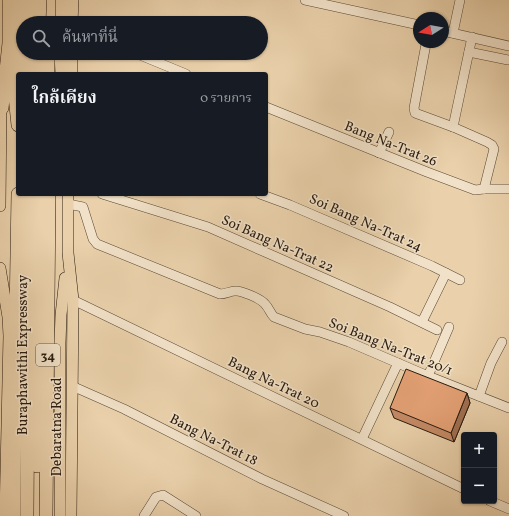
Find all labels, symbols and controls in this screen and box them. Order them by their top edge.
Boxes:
north arrow [413,12,449,48]
search box [16,16,268,60]
icon: search [30,27,52,49]
text: ค้นหาที่นี่ [62,28,118,49]
text: ใกล้เคียง [32,87,97,110]
text: 0 รายการ [200,90,252,108]
street label: Bang Na-Trat 26 [341,117,440,172]
street label: Soi Bang Na-Trat 24 [306,190,425,257]
street label: Soi Bang Na-Trat 22 [218,211,337,278]
street label: Buraphawithi Expressway [14,274,33,435]
street label: Soi Bang Na-Trat 20/1 [326,314,455,381]
road number: 34 [36,344,60,366]
street label: Bang Na-Trat 20 [224,353,322,414]
street label: Debaratna Road [48,378,67,476]
street label: Bang Na-Trat 18 [166,410,261,471]
map controls [461,432,497,504]
button: + [461,432,497,468]
button: − [461,468,497,504]

